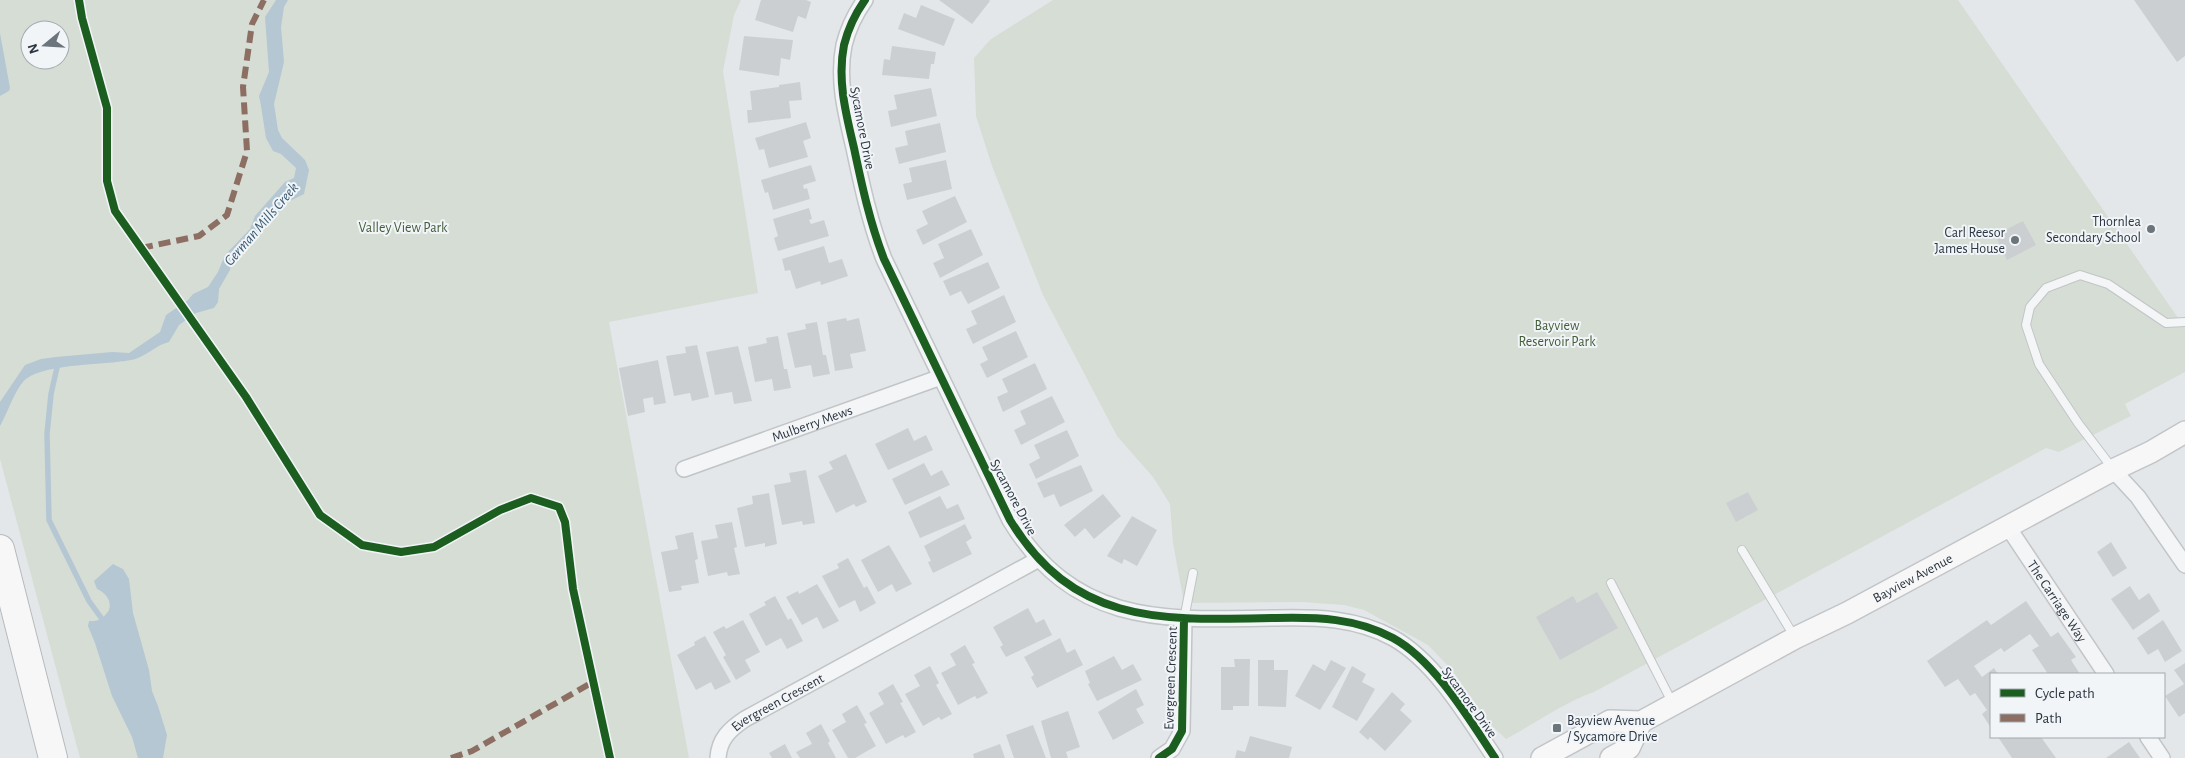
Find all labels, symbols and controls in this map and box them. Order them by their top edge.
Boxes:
north arrow [20,20,70,70]
text: N [25,42,42,56]
street label: Sycamore Drive [847,86,877,171]
water label: German Mills Creek [221,180,301,269]
place label: Thornlea Secondary School [2046,215,2142,245]
park label: Valley View Park [359,221,448,235]
marker: Thornlea Secondary School [2145,223,2157,235]
place label: Carl Reesor James House [1935,226,2005,256]
marker: Carl Reesor James House [2009,234,2021,246]
park label: Bayview Reservoir Park [1518,319,1596,349]
street label: Mulberry Mews [770,403,855,445]
street label: Sycamore Drive [987,457,1039,538]
street label: Bayview Avenue [1871,552,1955,606]
street label: The Carriage Way [2024,558,2089,645]
street label: Evergreen Crescent [1162,626,1180,730]
street label: Sycamore Drive [1439,664,1500,741]
street label: Evergreen Crescent [729,671,827,734]
legend [1990,673,2165,738]
text: Cycle path [2035,686,2095,701]
text: Path [2035,711,2062,726]
place label: Bayview Avenue / Sycamore Drive [1567,714,1657,744]
marker: Bayview Avenue / Sycamore Drive [1551,722,1563,734]

